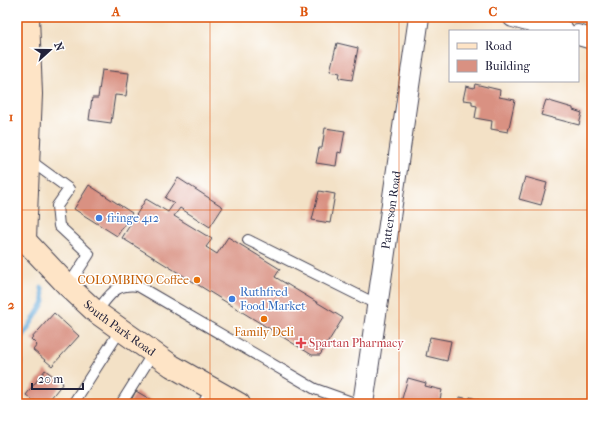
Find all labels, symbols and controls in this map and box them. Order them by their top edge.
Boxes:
text: A [111,4,121,19]
text: B [300,4,309,19]
text: C [489,4,498,19]
north arrow [30,30,70,70]
legend [449,30,579,82]
text: Road [485,39,512,53]
text: N [51,40,67,53]
text: Building [485,59,530,73]
text: 1 [9,109,14,124]
street label: Patterson Road [378,169,404,250]
place label: fringe 412 [107,211,159,225]
marker: fringe 412 [94,213,104,223]
place label: COLOMBINO Coffee [77,273,189,287]
marker: COLOMBINO Coffee [192,275,202,285]
place label: Ruthfred Food Market [240,285,306,313]
marker: Ruthfred Food Market [227,294,237,304]
text: 2 [8,297,15,312]
street label: South Park Road [81,297,159,359]
marker: Family Deli [259,314,269,324]
place label: Family Deli [234,325,294,339]
place label: Spartan Pharmacy [309,336,404,350]
marker: Spartan Pharmacy [296,338,306,348]
scale bar [32,365,83,391]
text: 20 m [38,372,63,386]

